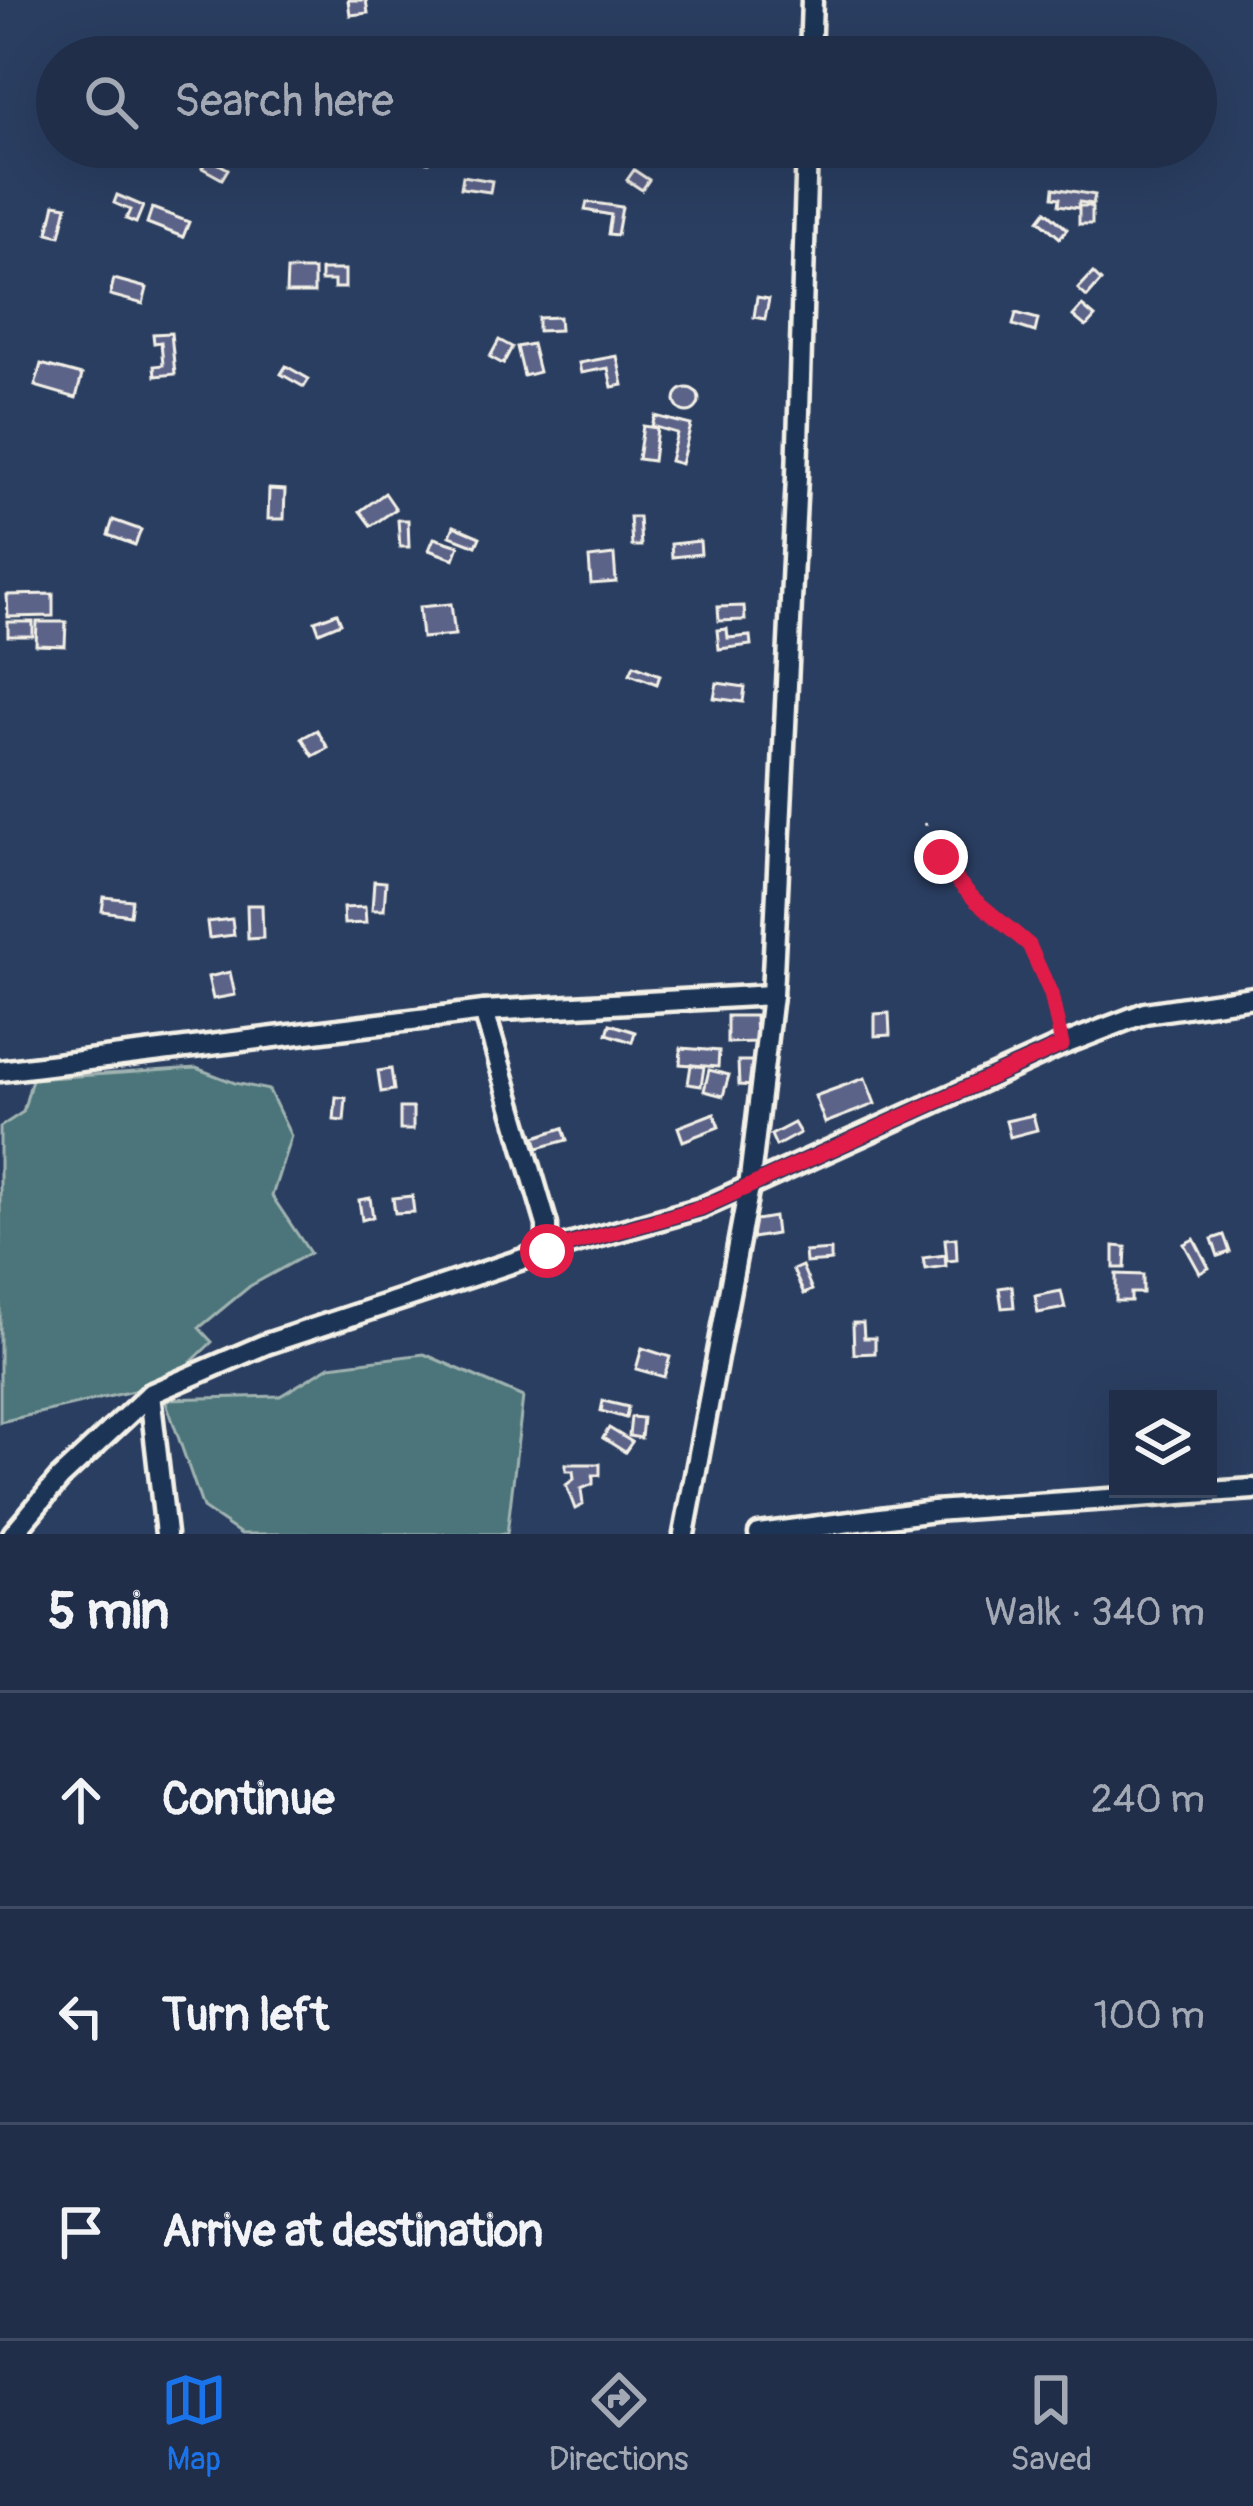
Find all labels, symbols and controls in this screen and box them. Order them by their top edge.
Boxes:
search box [36,36,1217,168]
icon: search [78,69,144,135]
text: Search here [174,74,394,130]
route end [914,830,968,884]
route start [520,1224,574,1278]
map controls [1109,1390,1217,1498]
button: layers [1109,1390,1217,1498]
text: 5 min [48,1580,169,1644]
text: Walk · 340 m [984,1588,1205,1637]
icon: ahead [48,1767,114,1833]
text: Continue [162,1772,335,1828]
text: 240 m [1091,1775,1205,1824]
icon: left [48,1983,114,2049]
text: Turn left [162,1988,329,2044]
text: 100 m [1093,1991,1205,2040]
icon: arrive [48,2199,114,2265]
text: Arrive at destination [162,2204,543,2260]
tab: Map [161,2367,227,2480]
tab: Directions [549,2367,689,2480]
tab: Saved [1010,2367,1092,2480]

